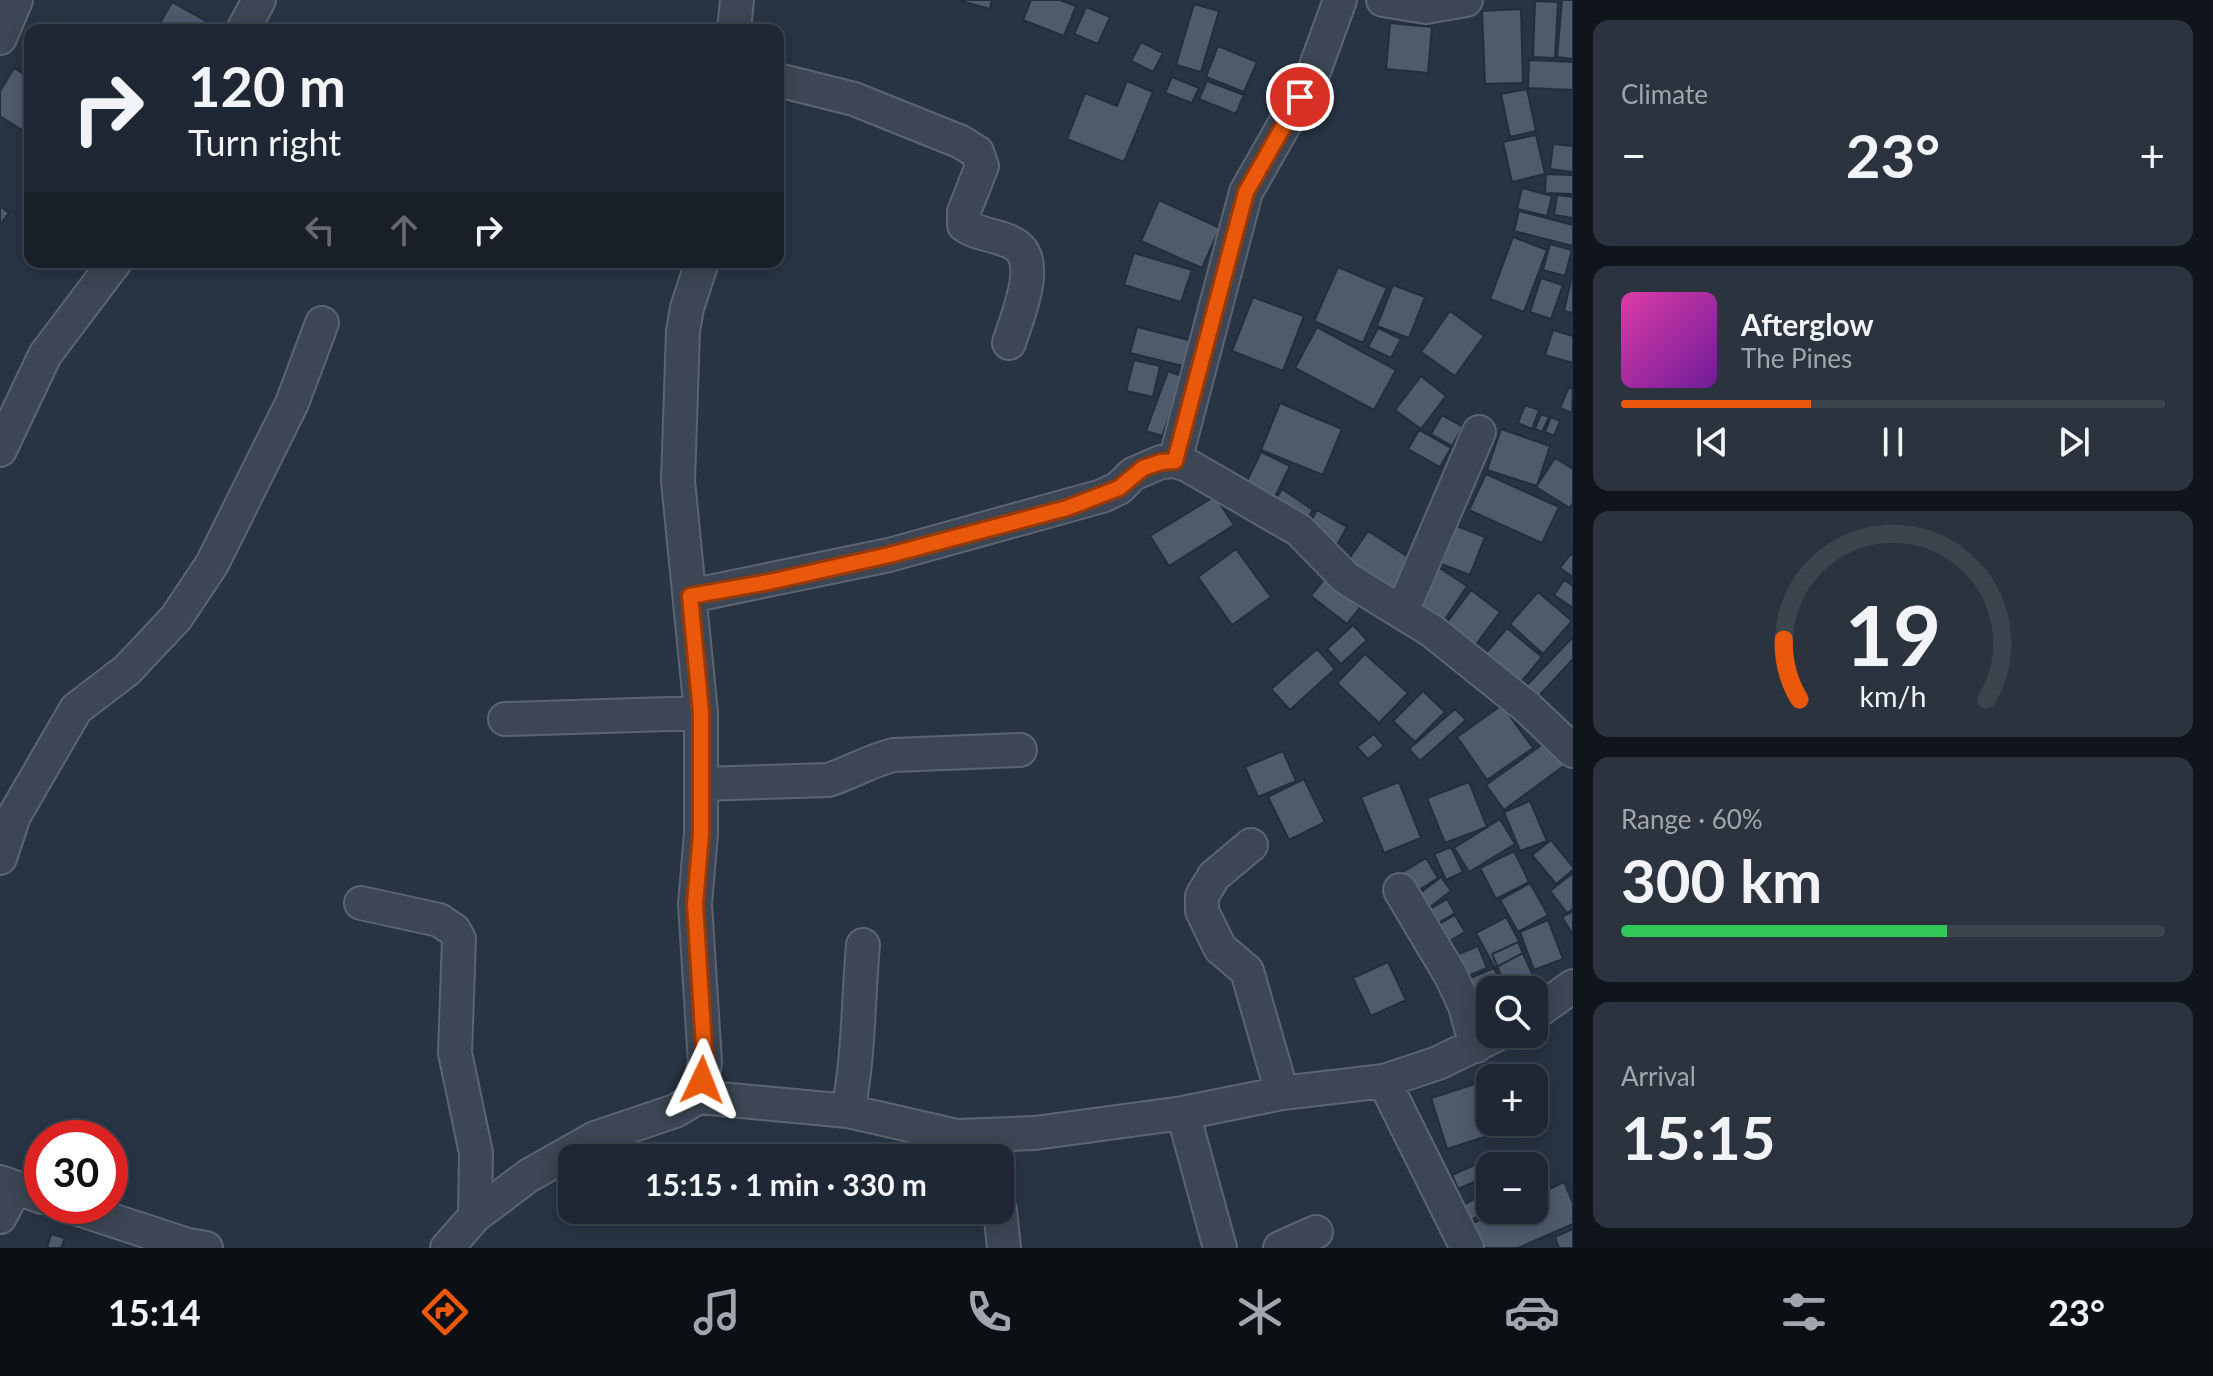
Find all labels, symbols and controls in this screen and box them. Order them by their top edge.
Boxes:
text: 120 m [188,52,346,119]
icon: right [56,56,160,160]
pin [1266,63,1334,131]
icon: arrive [1278,75,1322,119]
text: Climate [1621,78,1708,110]
text: 23° [1846,119,1940,191]
text: Turn right [188,120,341,164]
text: − [1621,129,1647,181]
text: + [2139,129,2165,181]
icon: left [298,208,342,252]
icon: ahead [382,208,426,252]
icon: right [466,208,510,252]
text: Afterglow [1741,306,1874,342]
text: The Pines [1741,342,1852,374]
icon: previous [1690,420,1734,464]
icon: pause [1871,420,1915,464]
icon: next [2052,420,2096,464]
text: 19 [1845,584,1941,684]
text: km/h [1860,679,1926,713]
text: Range · 60% [1621,803,1763,835]
text: 300 km [1621,844,1822,916]
map controls [1476,976,1548,1224]
button: search [1476,976,1548,1048]
position arrow [660,1038,744,1122]
text: Arrival [1621,1060,1696,1092]
button: + [1476,1064,1548,1136]
text: 15:15 [1621,1101,1776,1173]
speed limit sign: 30 [24,1120,128,1224]
button: − [1476,1152,1548,1224]
text: 15:15 · 1 min · 330 m [645,1166,927,1202]
icon: directions [417,1284,473,1340]
icon: music [689,1284,745,1340]
icon: phone [961,1284,1017,1340]
icon: climate [1232,1284,1288,1340]
icon: car [1504,1284,1560,1340]
icon: filters [1776,1284,1832,1340]
text: 15:14 [108,1290,201,1334]
text: 23° [2048,1290,2105,1334]

